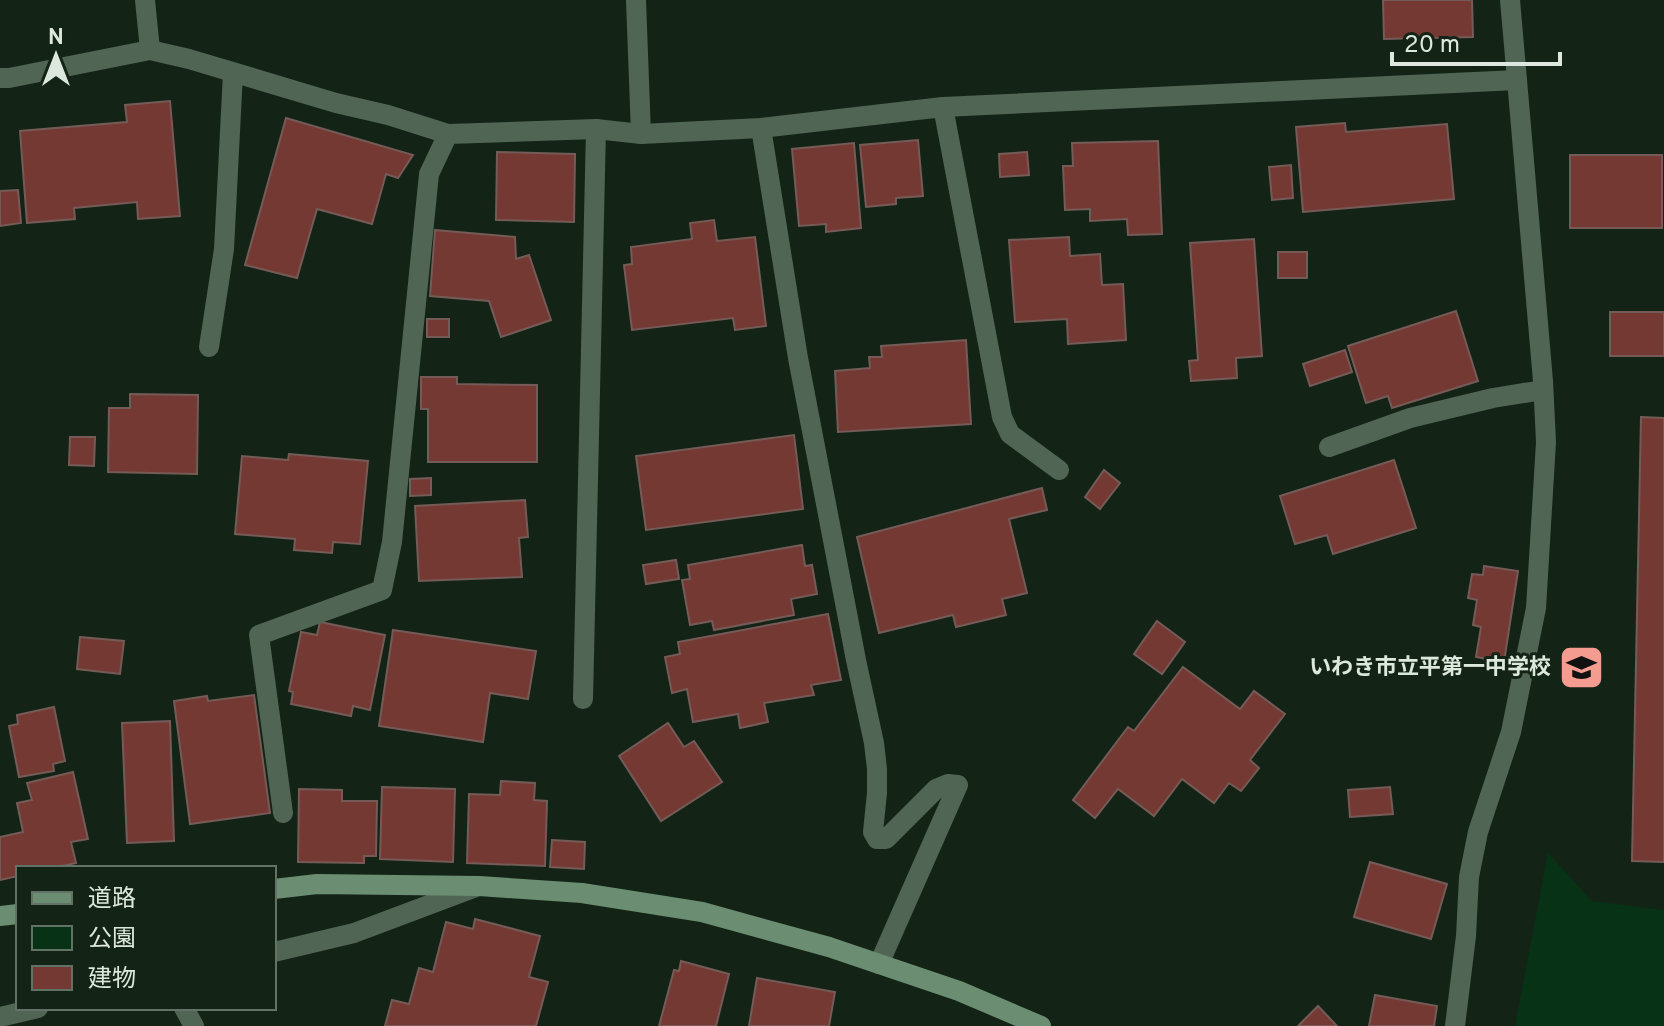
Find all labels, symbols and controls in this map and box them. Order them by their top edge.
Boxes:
north arrow [16,16,96,96]
scale bar [1392,16,1560,66]
text: N [48,25,64,52]
text: 20 m [1404,31,1460,61]
school or university icon: いわき市立平第一中学校 [1558,644,1606,692]
place label: いわき市立平第一中学校 [1309,655,1551,682]
legend [16,866,276,1010]
text: 道路 [88,885,136,915]
text: 公園 [88,925,136,955]
text: 建物 [88,965,136,995]

